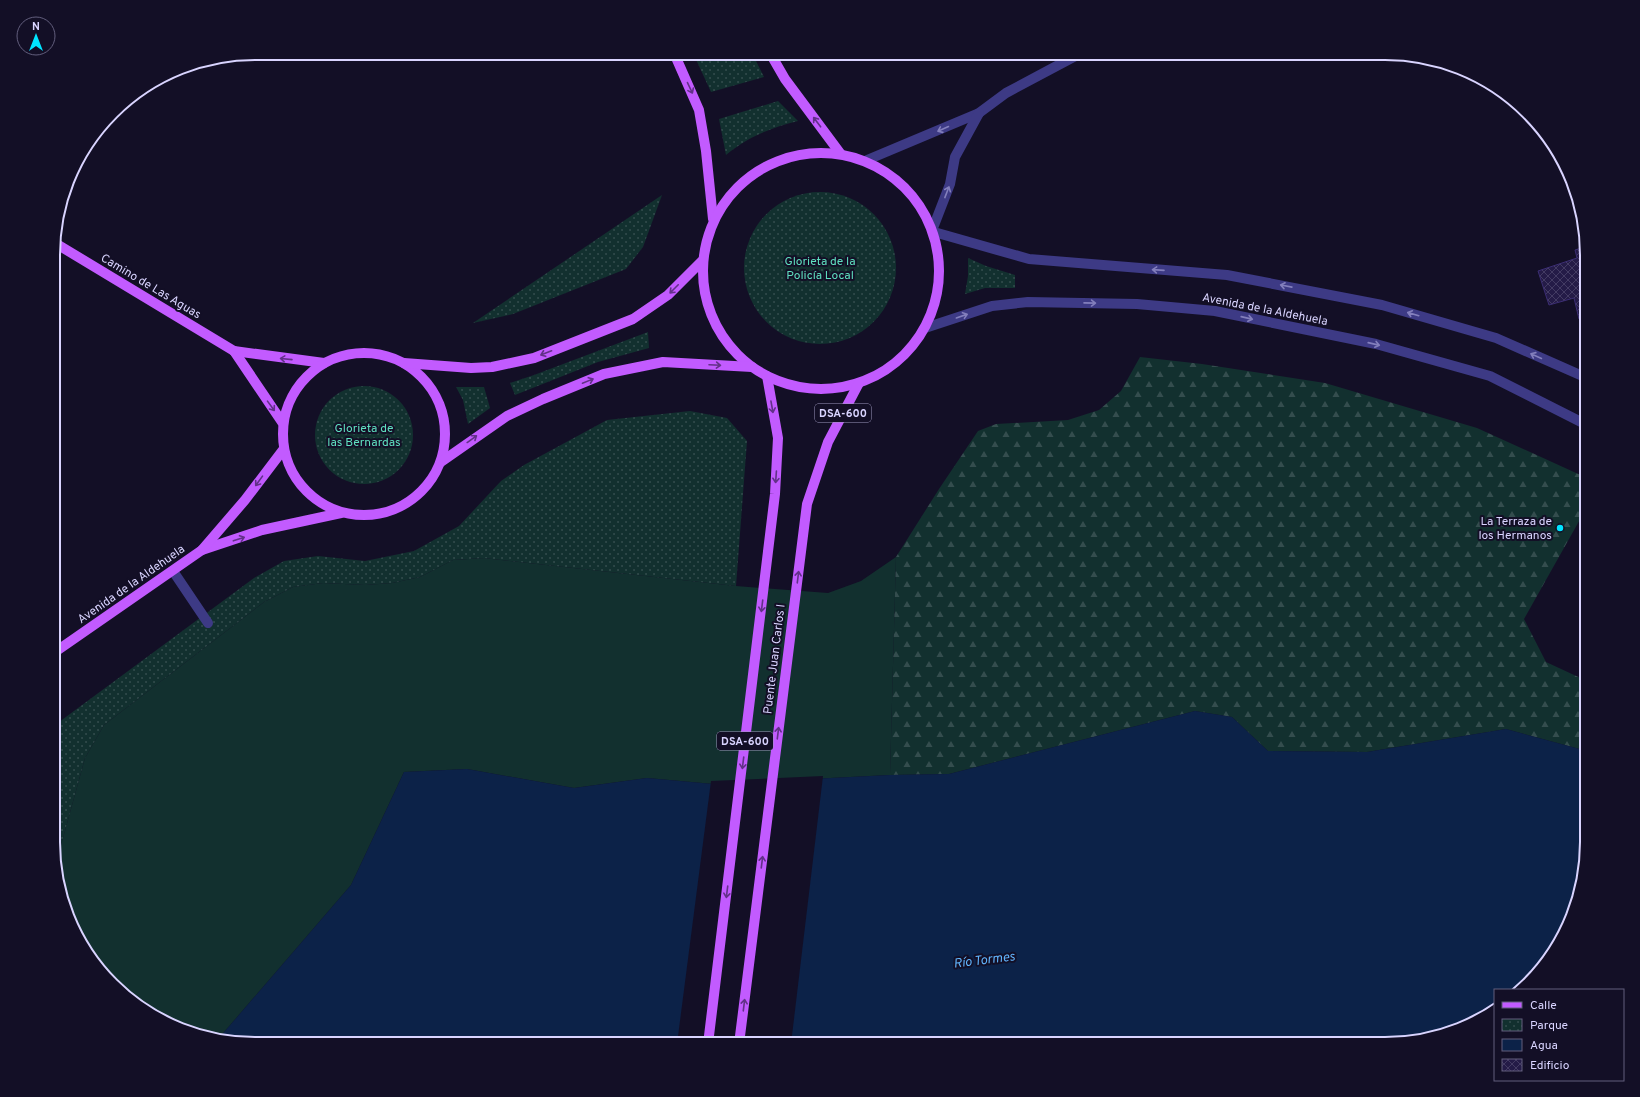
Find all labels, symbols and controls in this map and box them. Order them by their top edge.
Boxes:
north arrow [16,16,56,56]
text: N [32,20,40,34]
one-way arrow [687,82,694,94]
one-way arrow [813,116,821,127]
one-way arrow [938,126,950,133]
one-way arrow [943,186,951,198]
street label: Camino de Las Aguas [97,251,204,323]
park label: Glorieta de la Policía Local [784,254,856,284]
one-way arrow [1151,266,1164,273]
one-way arrow [1280,282,1293,290]
one-way arrow [669,284,679,294]
street label: Avenida de la Aldehuela [1201,290,1329,330]
one-way arrow [1083,299,1096,307]
one-way arrow [1407,310,1420,317]
one-way arrow [955,312,968,319]
one-way arrow [1240,315,1253,323]
one-way arrow [1368,341,1381,349]
one-way arrow [540,350,553,357]
one-way arrow [1530,352,1542,359]
one-way arrow [280,355,293,362]
one-way arrow [708,362,721,369]
one-way arrow [582,376,594,384]
one-way arrow [769,400,777,413]
one-way arrow [267,401,275,412]
road number: DSA-600 [815,404,871,422]
park label: Glorieta de las Bernardas [327,421,401,451]
one-way arrow [467,435,478,443]
one-way arrow [773,470,780,483]
one-way arrow [255,475,263,486]
place label: La Terraza de los Hermanos [1478,514,1552,544]
marker: La Terraza de los Hermanos [1555,523,1565,533]
one-way arrow [233,534,245,542]
street label: Avenida de la Aldehuela [75,542,188,628]
one-way arrow [794,570,802,583]
one-way arrow [758,599,765,612]
street label: Puente Juan Carlos I [760,603,790,715]
one-way arrow [774,727,782,740]
road number: DSA-600 [717,732,773,750]
one-way arrow [739,756,746,769]
one-way arrow [758,856,766,869]
one-way arrow [723,885,731,898]
water label: Río Tormes [953,949,1016,973]
legend [1494,989,1624,1081]
text: Calle [1530,998,1557,1014]
one-way arrow [740,999,748,1012]
text: Parque [1530,1018,1568,1034]
text: Agua [1530,1038,1558,1054]
text: Edificio [1530,1058,1570,1074]

